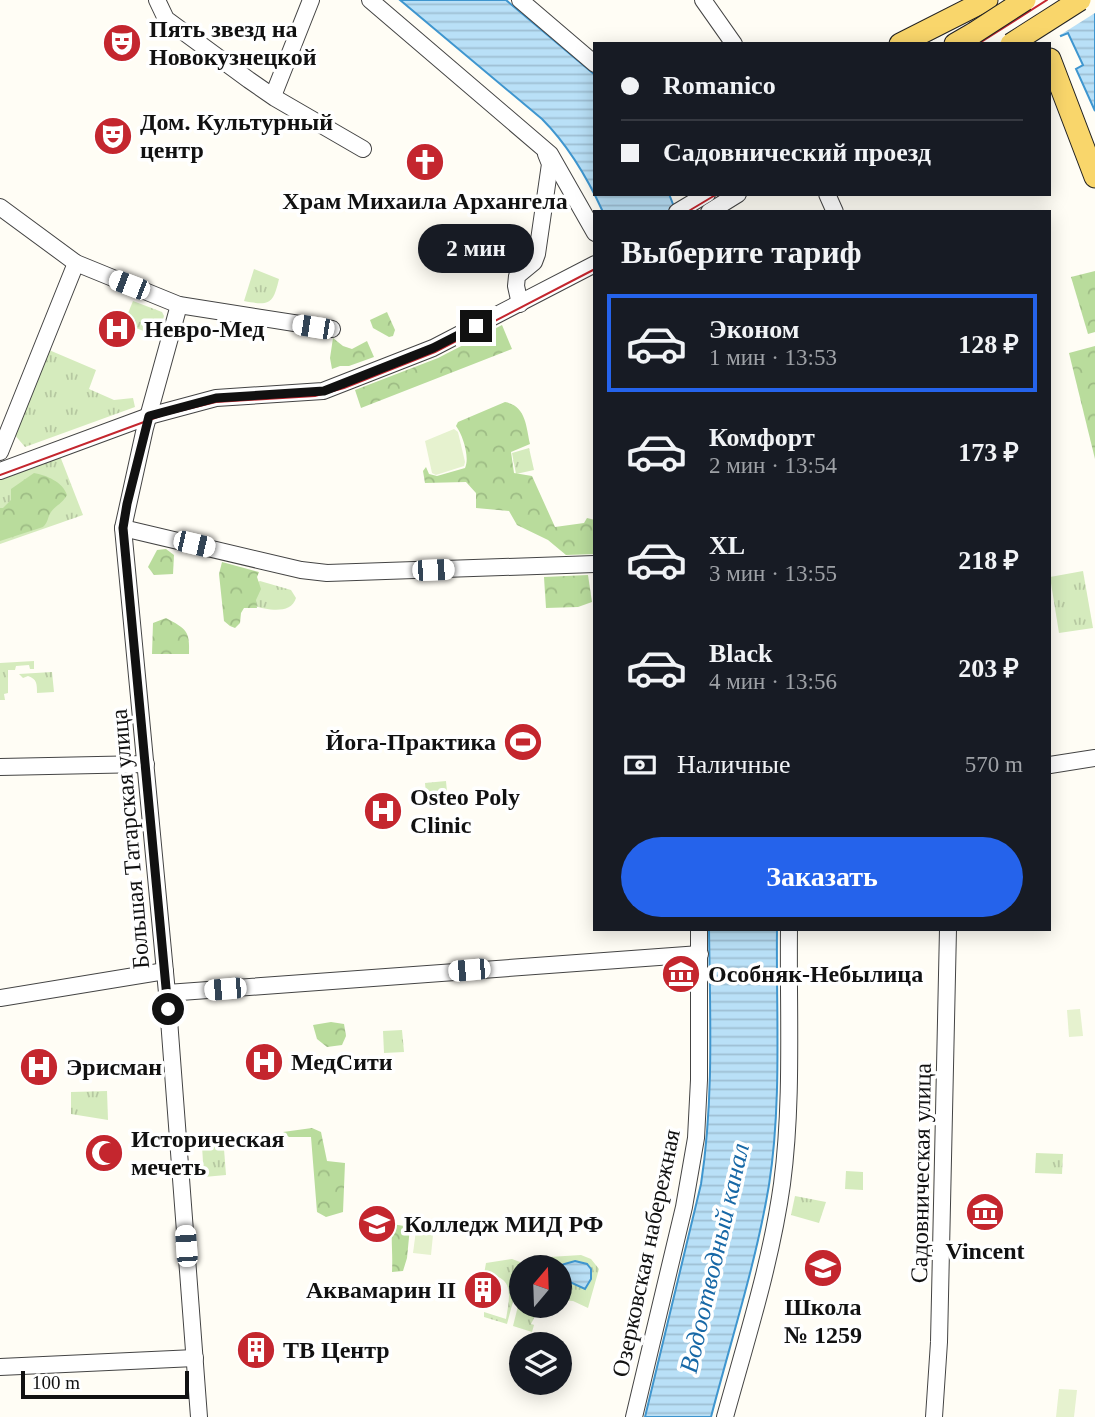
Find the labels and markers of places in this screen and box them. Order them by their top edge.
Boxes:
place label: Пять звезд на Новокузнецкой [149,16,317,70]
theatre icon: Пять звезд на Новокузнецкой [101,22,143,64]
place label: Дом. Культурный центр [140,109,333,163]
theatre icon: Дом. Культурный центр [92,115,134,157]
church icon: Храм Михаила Архангела [404,141,446,183]
place label: Храм Михаила Архангела [282,188,568,214]
hospital icon: Невро-Мед [96,308,138,350]
place label: Невро-Мед [144,316,264,342]
sports icon: Йога-Практика [502,721,544,763]
place label: Йога-Практика [326,729,496,755]
place label: Osteo Poly Clinic [410,784,520,838]
hospital icon: Osteo Poly Clinic [362,790,404,832]
museum icon: Особняк-Небылица [660,953,702,995]
place label: Особняк-Небылица [708,961,923,987]
hospital icon: МедСити [243,1041,285,1083]
hospital icon: Эрисман [18,1046,60,1088]
place label: МедСити [291,1049,393,1075]
place label: Эрисман [66,1054,162,1080]
place label: Историческая мечеть [131,1126,285,1180]
mosque icon: Историческая мечеть [83,1132,125,1174]
museum icon: Vincent [964,1191,1006,1233]
school or university icon: Колледж МИД РФ [356,1203,398,1245]
place label: Колледж МИД РФ [404,1211,603,1237]
place label: Vincent [945,1238,1025,1264]
school or university icon: Школа № 1259 [802,1247,844,1289]
building icon: Аквамарин II [462,1269,504,1311]
place label: Аквамарин II [306,1277,456,1303]
place label: Школа № 1259 [784,1294,862,1348]
building icon: ТВ Центр [235,1329,277,1371]
place label: ТВ Центр [283,1337,390,1363]

